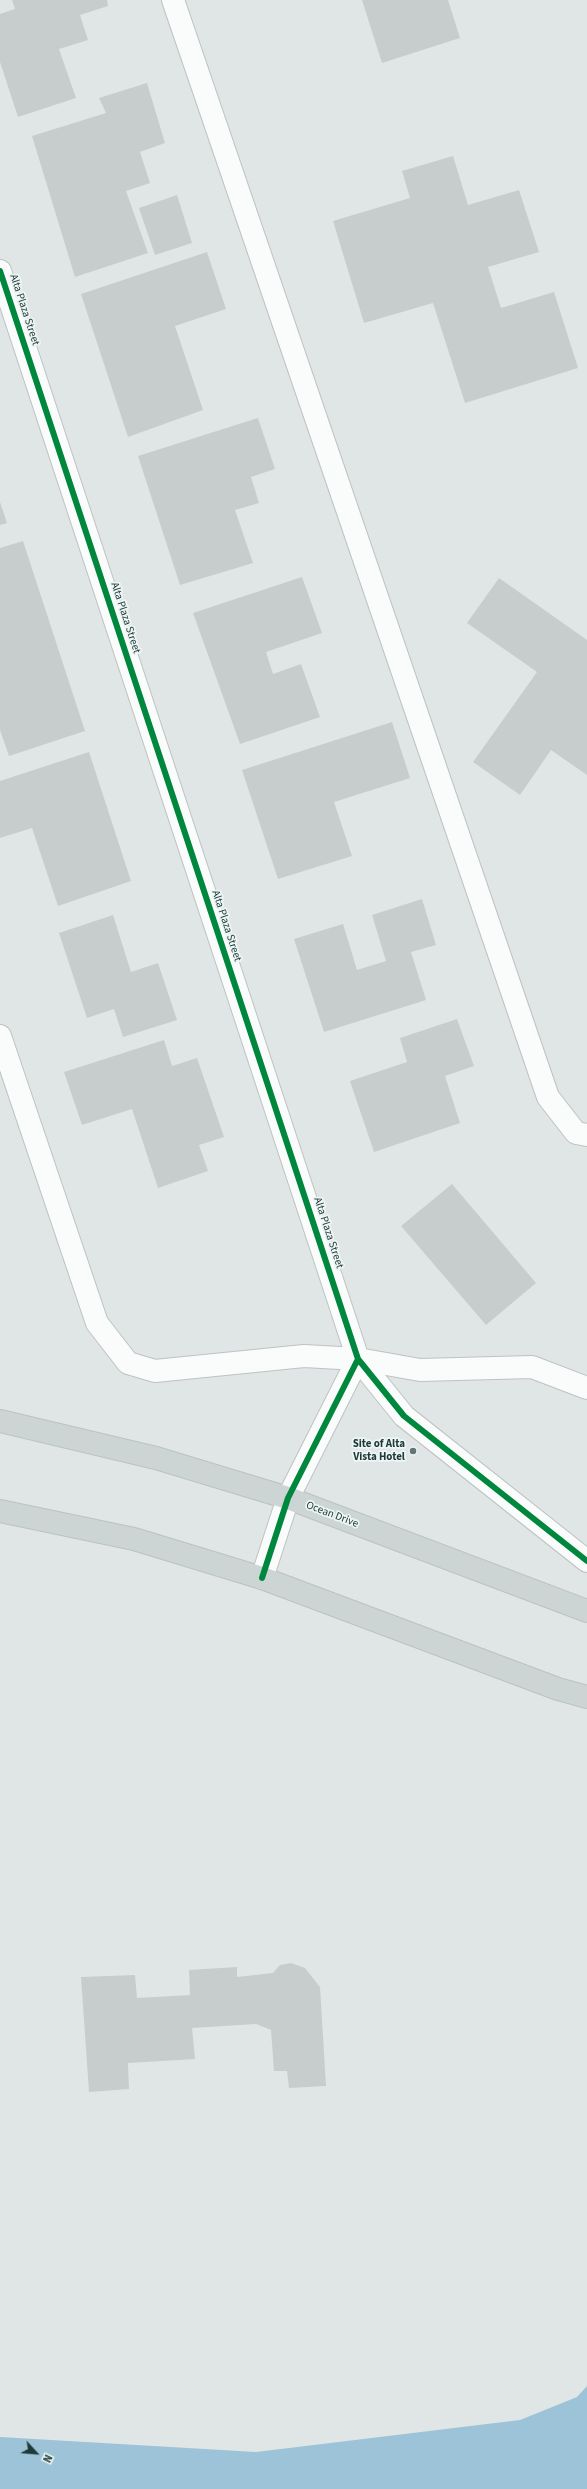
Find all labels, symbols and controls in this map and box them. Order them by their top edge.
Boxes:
street label: Alta Plaza Street [6,273,42,347]
street label: Alta Plaza Street [107,581,143,655]
street label: Alta Plaza Street [208,889,244,963]
street label: Alta Plaza Street [310,1196,346,1270]
place label: Site of Alta Vista Hotel [353,1438,405,1464]
marker: Site of Alta Vista Hotel [408,1446,418,1456]
street label: Ocean Drive [304,1499,360,1531]
north arrow [16,2433,56,2473]
text: N [39,2452,56,2465]

